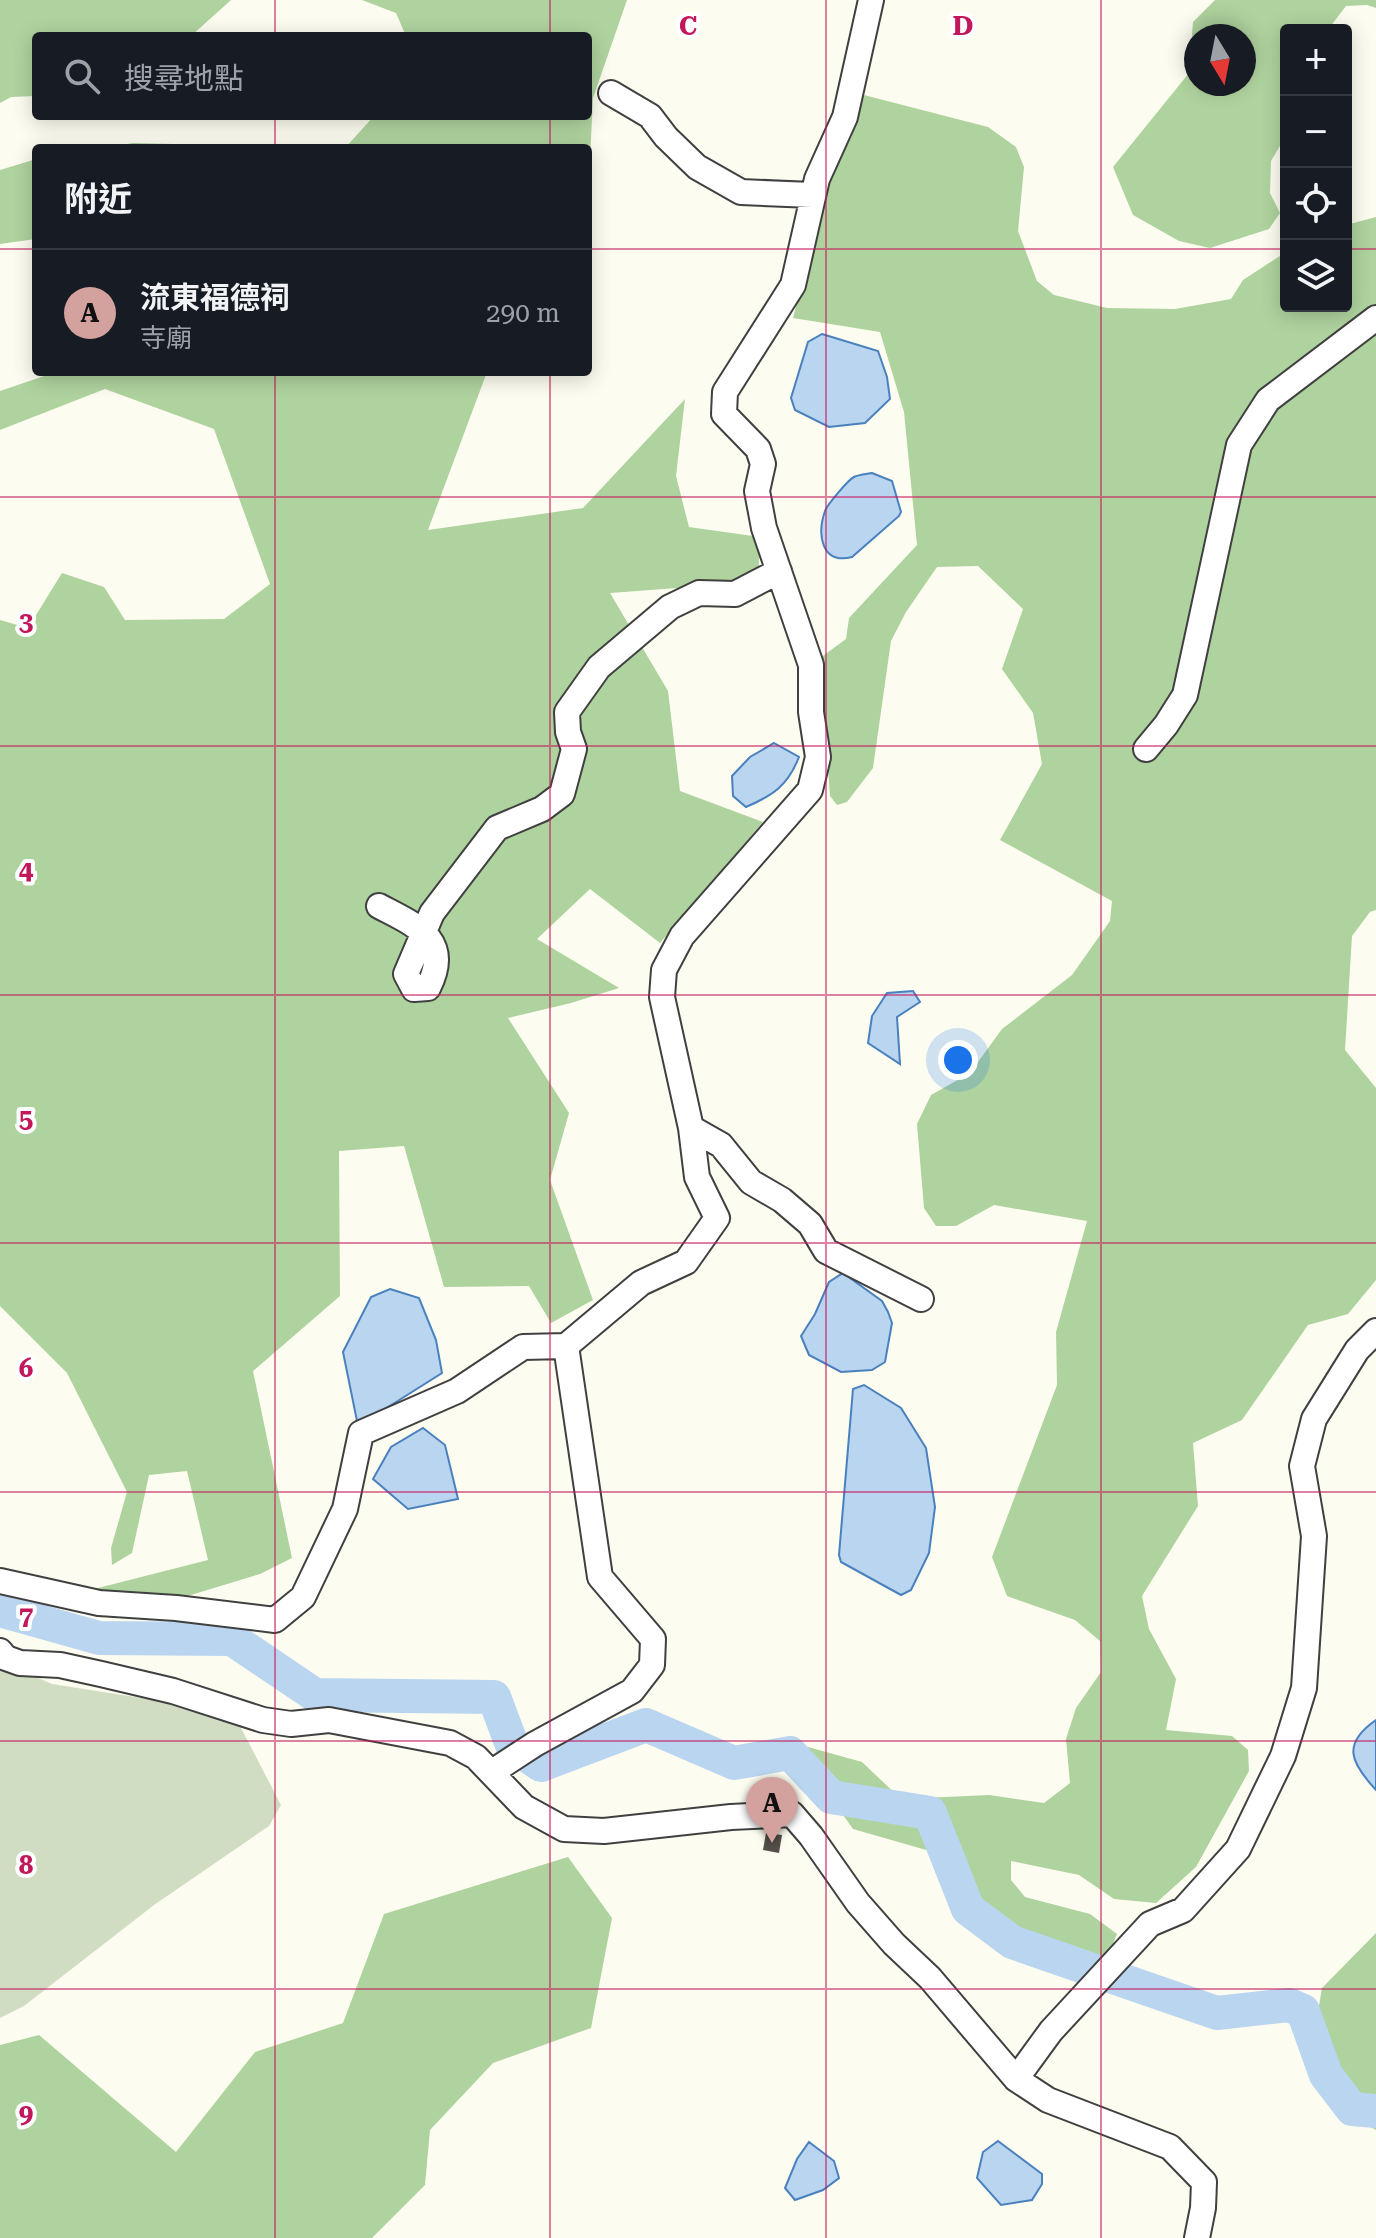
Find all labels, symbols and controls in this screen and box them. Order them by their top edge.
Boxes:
text: C [679,11,697,41]
text: D [953,11,973,41]
north arrow [1184,24,1256,96]
map controls [1280,24,1352,312]
button: + [1280,24,1352,96]
search box [32,32,592,120]
icon: search [60,54,104,98]
text: 搜尋地點 [124,61,244,96]
button: − [1280,96,1352,168]
button: locate [1280,168,1352,240]
text: 附近 [64,179,132,219]
button: layers [1280,240,1352,312]
text: 流東福德祠 [140,280,290,315]
text: A [81,298,99,328]
text: 290 m [486,298,560,328]
text: 寺廟 [140,323,192,353]
text: 3 [19,607,33,637]
text: 4 [19,855,34,885]
your location [938,1040,978,1080]
text: 5 [19,1104,33,1134]
text: 6 [19,1353,33,1383]
text: 7 [19,1601,33,1631]
pin: A [746,1777,798,1843]
text: 8 [19,1850,34,1880]
text: 9 [19,2099,33,2129]

